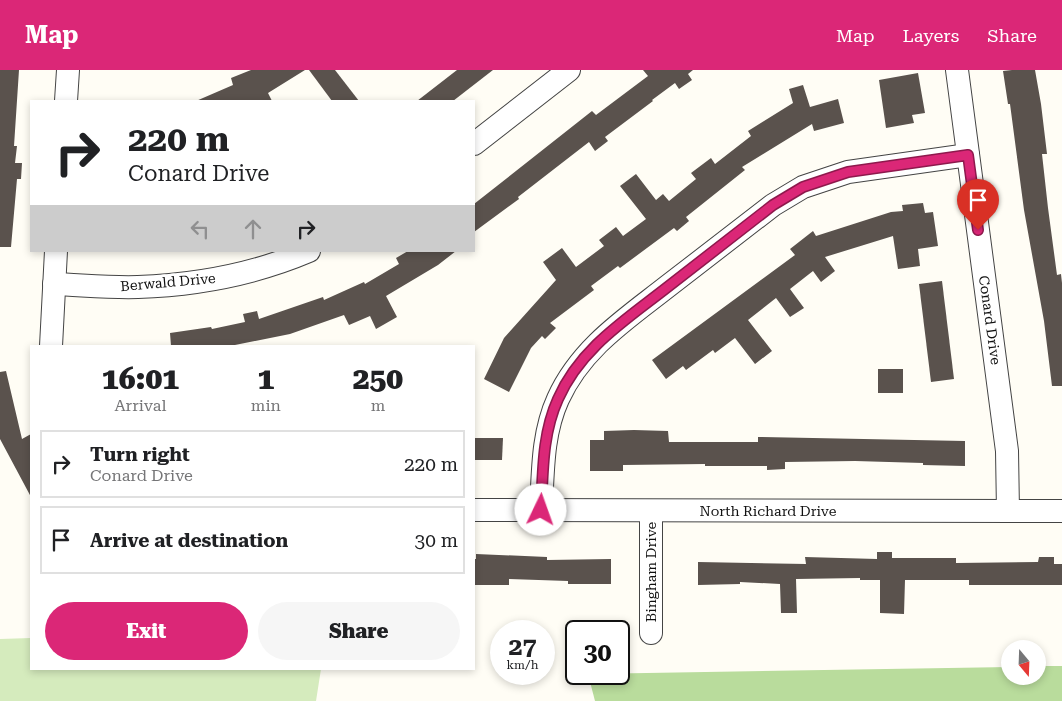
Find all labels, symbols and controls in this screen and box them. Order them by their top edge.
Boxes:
text: Map [25,21,79,49]
text: Map [836,25,875,46]
text: Layers [903,25,959,46]
text: Share [987,25,1037,46]
text: 220 m [128,119,229,160]
icon: right [45,120,110,185]
text: Conard Drive [128,161,269,186]
pin [957,179,999,230]
icon: arrive [964,186,992,214]
icon: left [186,215,214,243]
icon: ahead [239,215,267,243]
icon: right [292,215,320,243]
street label: Berwald Drive [120,270,217,294]
street label: Conard Drive [976,274,1004,366]
text: 16:01 [102,361,179,396]
text: 1 [257,361,274,396]
text: 250 [353,361,403,396]
text: Arrival [114,396,166,415]
text: min [251,396,281,415]
text: m [371,396,385,415]
text: Turn right [90,443,190,466]
icon: right [47,450,75,478]
text: 220 m [404,453,458,476]
text: Conard Drive [90,466,193,485]
position arrow [514,483,566,535]
street label: North Richard Drive [700,503,837,519]
street label: Bingham Drive [643,522,659,622]
icon: arrive [47,526,75,554]
text: Arrive at destination [90,529,288,552]
text: 30 m [415,529,458,552]
button: Exit [45,602,248,660]
button: Share [258,602,460,660]
speed limit sign: 30 [565,620,630,685]
text: 27 [508,632,537,661]
north arrow [1001,640,1046,685]
map controls [1001,640,1046,685]
text: km/h [506,658,539,672]

